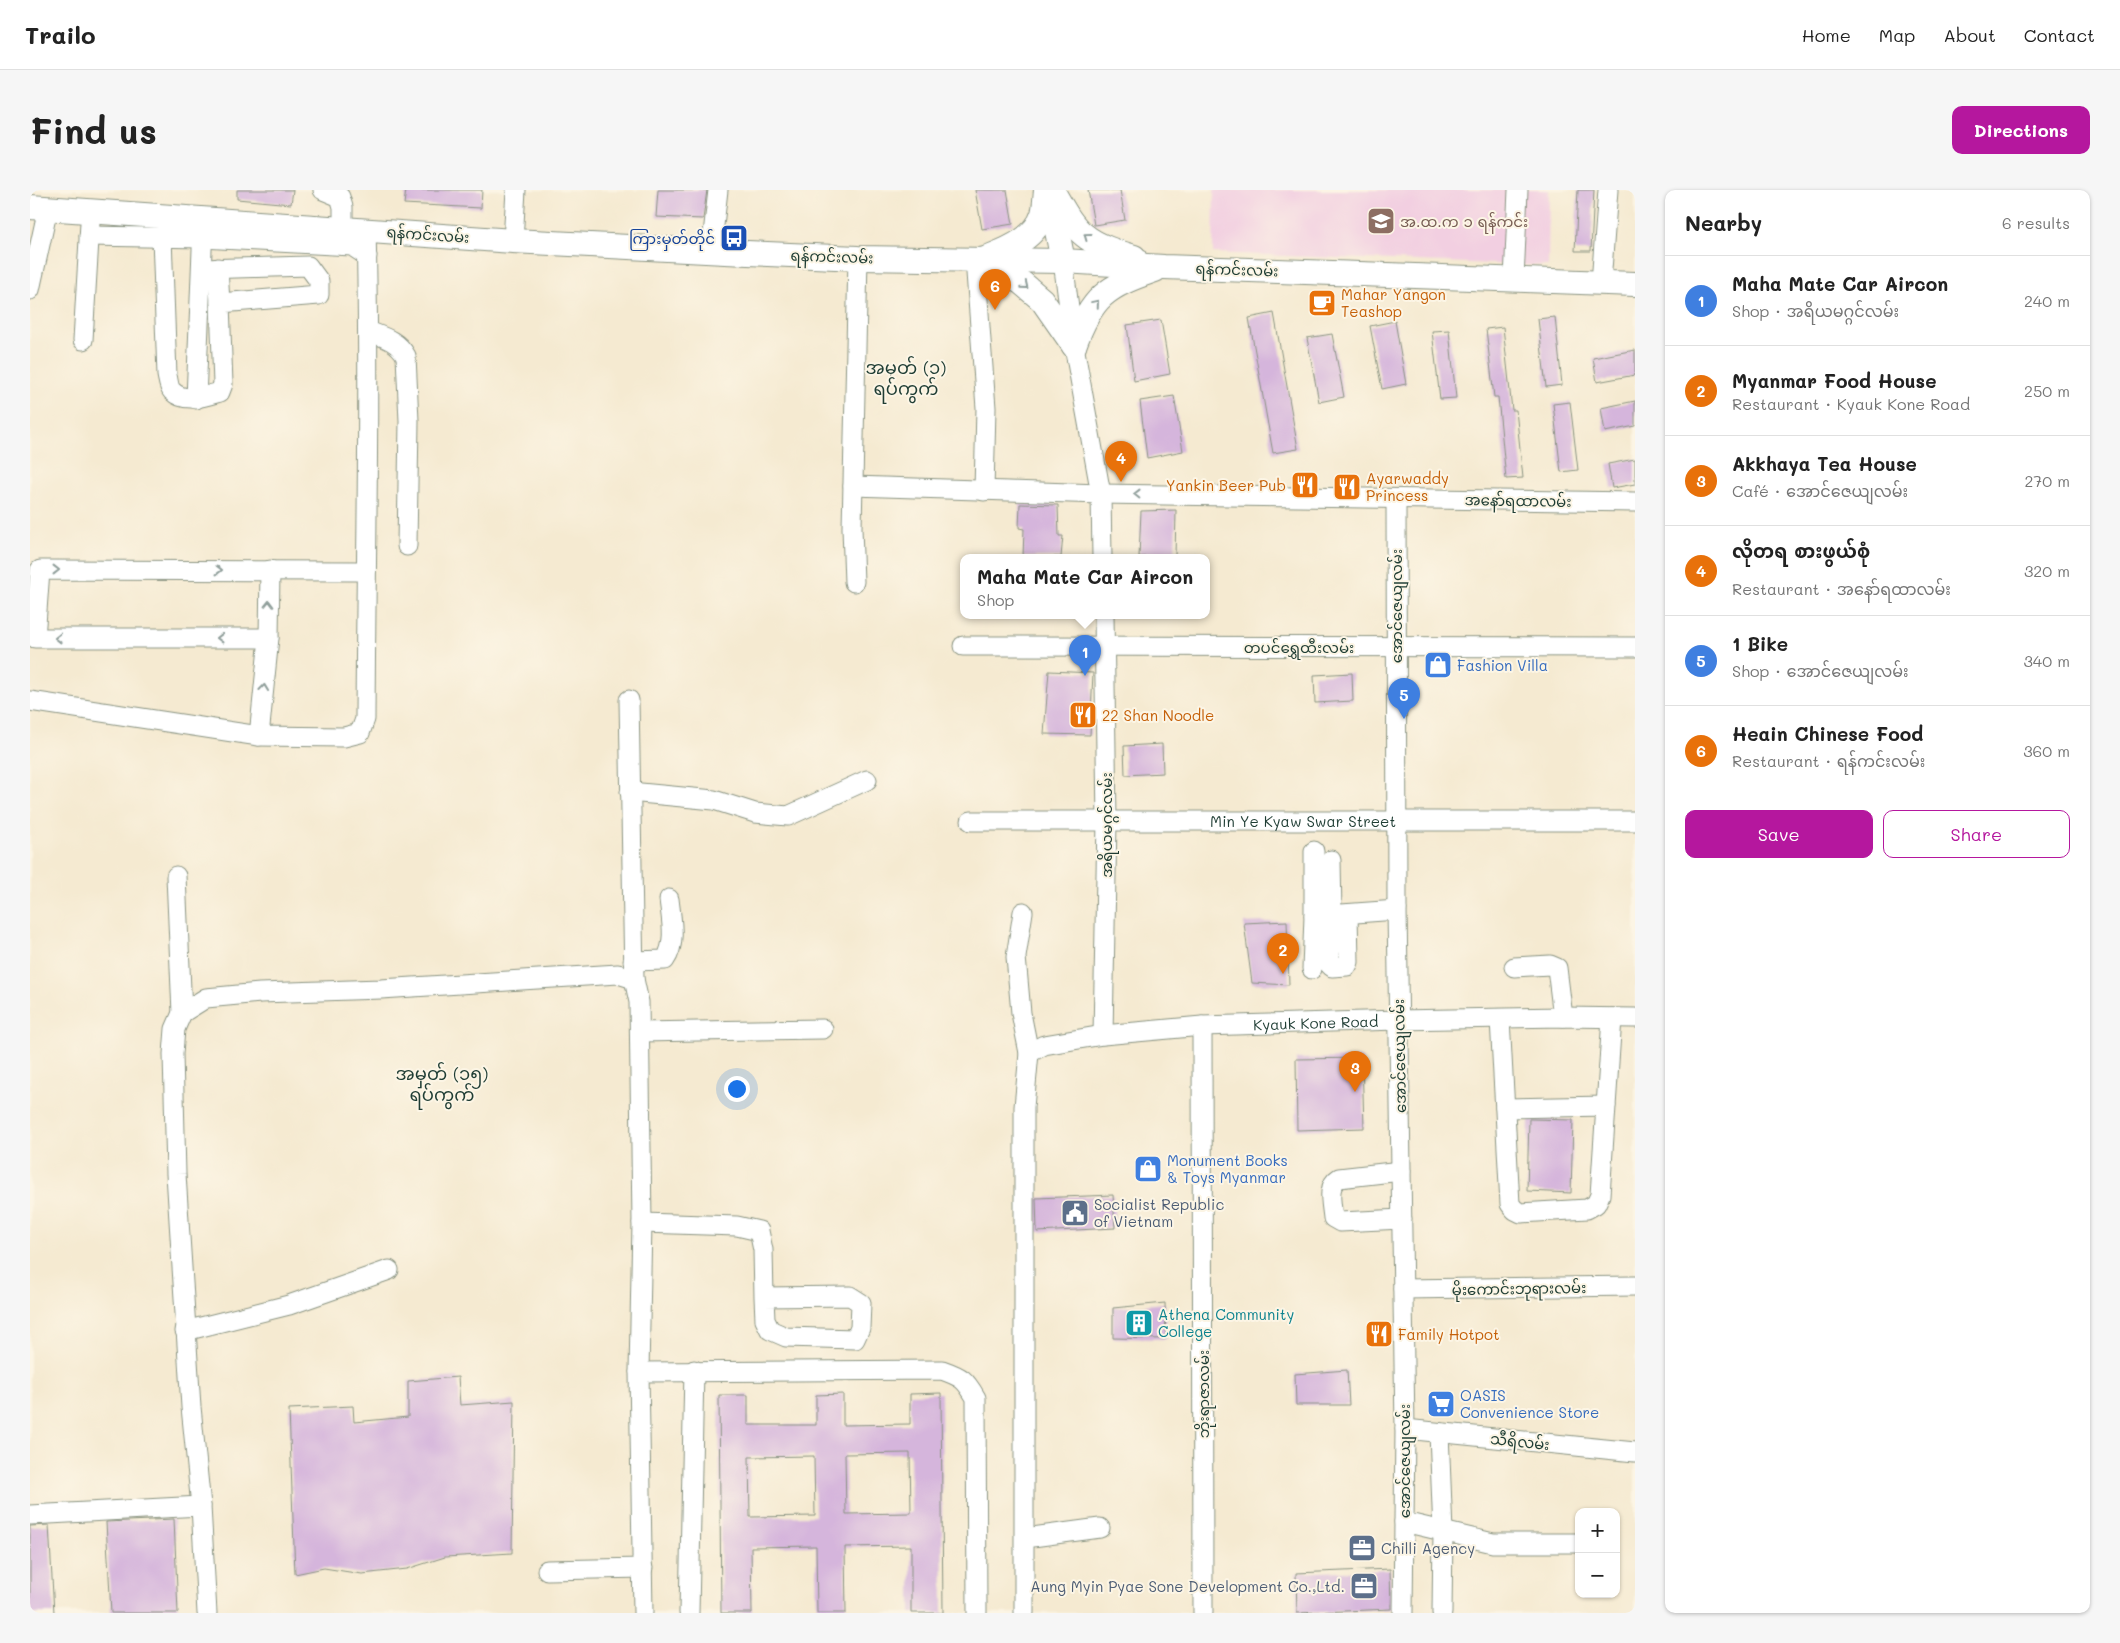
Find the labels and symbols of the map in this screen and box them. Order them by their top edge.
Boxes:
school or university icon: အ.ထ.က ၁ ရန်ကင်း [1366,206,1396,236]
place label: အ.ထ.က ၁ ရန်ကင်း [1400,211,1528,234]
street label: ရန်ကင်းလမ်း [386,221,470,250]
bus stop icon: ကြားမှတ်တိုင် [719,223,749,253]
place label: ကြားမှတ်တိုင် [629,228,715,251]
one-way arrow [1083,233,1093,242]
street label: ရန်ကင်းလမ်း [790,245,874,270]
street label: ရန်ကင်းလမ်း [1195,258,1279,283]
pin: 6 [979,269,1011,310]
one-way arrow [1019,280,1029,289]
place label: Mahar Yangon Teashop [1341,284,1446,321]
cafe icon: Mahar Yangon Teashop [1307,288,1337,318]
one-way arrow [1090,299,1099,308]
district label: အမှတ် (၁) ရပ်ကွက် [866,355,946,404]
pin: 4 [1105,441,1137,482]
place label: Ayarwaddy Princess [1366,468,1449,505]
restaurant icon: Yankin Beer Pub [1290,470,1320,500]
restaurant icon: Ayarwaddy Princess [1332,472,1362,502]
place label: Yankin Beer Pub [1166,475,1286,495]
one-way arrow [1133,489,1140,499]
street label: အနော်ရထာလမ်း [1464,489,1572,514]
street label: အောင်ဇေယျလမ်း [1386,549,1409,663]
one-way arrow [52,565,60,575]
one-way arrow [215,565,223,575]
one-way arrow [264,600,275,608]
one-way arrow [53,633,61,643]
one-way arrow [216,633,224,643]
pin: 1 [1069,635,1101,676]
street label: တပင်ရွှေထီးလမ်း [1244,637,1354,660]
shop icon: Fashion Villa [1423,650,1453,680]
place label: Fashion Villa [1457,655,1548,675]
pin: 5 [1388,678,1420,719]
one-way arrow [258,683,269,691]
restaurant icon: 22 Shan Noodle [1068,700,1098,730]
place label: 22 Shan Noodle [1102,705,1214,725]
street label: အရိယမဂ္ဂင်လမ်း [1096,772,1120,878]
street label: Min Ye Kyaw Swar Street [1210,811,1396,831]
pin: 2 [1267,933,1299,974]
street label: အောင်ဇေယျလမ်း [1388,999,1413,1113]
street label: Kyauk Kone Road [1253,1011,1379,1034]
pin: 3 [1339,1051,1371,1092]
district label: အမှတ် (၁၅) ရပ်ကွက် [396,1061,489,1110]
your location [724,1076,750,1102]
place label: Monument Books & Toys Myanmar [1167,1150,1288,1187]
shop icon: Monument Books & Toys Myanmar [1133,1154,1163,1184]
place label: Socialist Republic of Vietnam [1094,1194,1224,1231]
public building icon: Socialist Republic of Vietnam [1060,1198,1090,1228]
street label: မိုးကောင်းဘုရားလမ်း [1452,1277,1587,1302]
place label: Athena Community College [1158,1304,1294,1341]
building icon: Athena Community College [1124,1308,1154,1338]
restaurant icon: Family Hotpot [1364,1319,1394,1349]
place label: Family Hotpot [1398,1324,1500,1344]
street label: ဘိုးရာဇာလမ်း [1193,1350,1216,1438]
place label: OASIS Convenience Store [1460,1385,1599,1422]
supermarket icon: OASIS Convenience Store [1426,1389,1456,1419]
street label: အောင်ဇေယျလမ်း [1394,1404,1417,1518]
street label: သီရိလမ်း [1489,1428,1551,1457]
office icon: Chilli Agency [1347,1533,1377,1563]
place label: Chilli Agency [1381,1538,1475,1558]
office icon: Aung Myin Pyae Sone Development Co.,Ltd. [1349,1571,1379,1601]
place label: Aung Myin Pyae Sone Development Co.,Ltd. [1030,1576,1345,1596]

